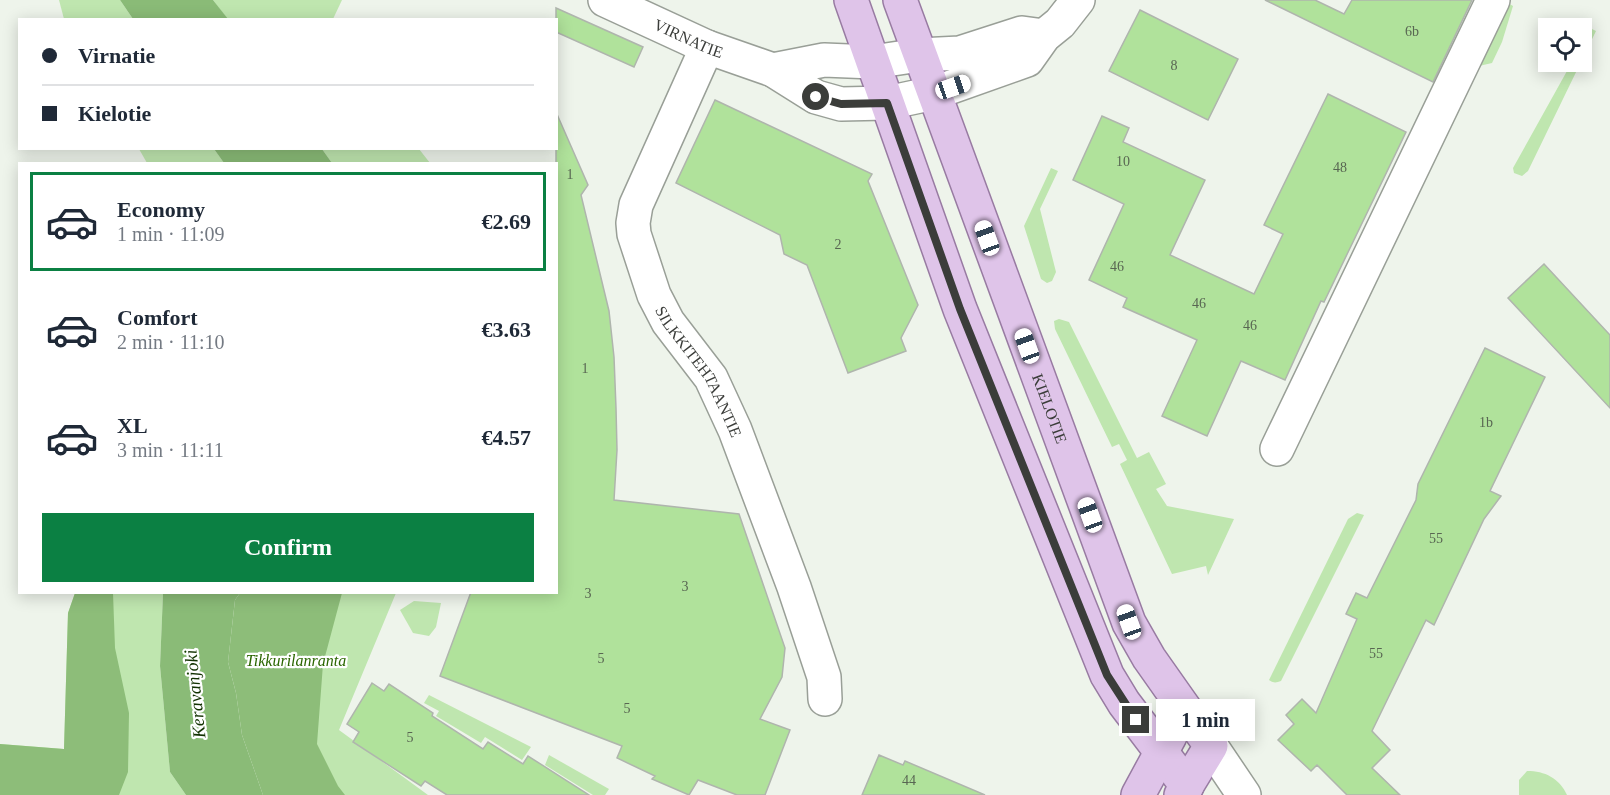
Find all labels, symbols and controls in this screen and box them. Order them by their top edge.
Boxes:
street label: VIRNATIE [651,16,725,61]
map controls [1538,18,1592,72]
button: locate [1538,18,1592,72]
house number: 6b [1405,24,1419,39]
text: Virnatie [78,43,155,68]
house number: 8 [1171,58,1178,73]
car [933,73,973,101]
route start [802,83,829,110]
text: Kielotie [78,101,151,126]
house number: 10 [1116,154,1130,169]
house number: 48 [1333,160,1347,175]
house number: 1 [567,167,574,182]
icon: car [45,195,99,249]
text: Economy [117,197,205,222]
text: €2.69 [482,209,531,234]
car [972,218,1002,258]
text: 1 min · 11:09 [117,223,225,245]
house number: 2 [835,237,842,252]
house number: 46 [1110,259,1124,274]
house number: 46 [1192,296,1206,311]
icon: car [45,303,99,357]
street label: SILKKITEHTAANTIE [652,303,745,440]
text: Comfort [117,305,198,330]
text: €3.63 [482,317,531,342]
house number: 46 [1243,318,1257,333]
car [1012,326,1042,366]
text: 2 min · 11:10 [117,331,225,353]
house number: 1 [582,361,589,376]
street label: KIELOTIE [1029,371,1070,446]
icon: car [45,411,99,465]
text: XL [117,413,148,438]
house number: 1b [1479,415,1493,430]
text: €4.57 [482,425,531,450]
text: 3 min · 11:11 [117,439,224,461]
car [1075,495,1105,535]
button: Confirm [42,513,534,582]
house number: 55 [1429,531,1443,546]
house number: 3 [682,579,689,594]
house number: 3 [585,586,592,601]
car [1114,602,1144,642]
house number: 55 [1369,646,1383,661]
water label: Keravanjoki [180,649,210,740]
house number: 5 [598,651,605,666]
park label: Tikkurilanranta [246,652,346,669]
callout: 1 min [1157,699,1256,741]
house number: 5 [624,701,631,716]
route end [1122,706,1149,733]
text: 1 min [1181,709,1230,731]
house number: 5 [407,730,414,745]
house number: 44 [902,773,916,788]

